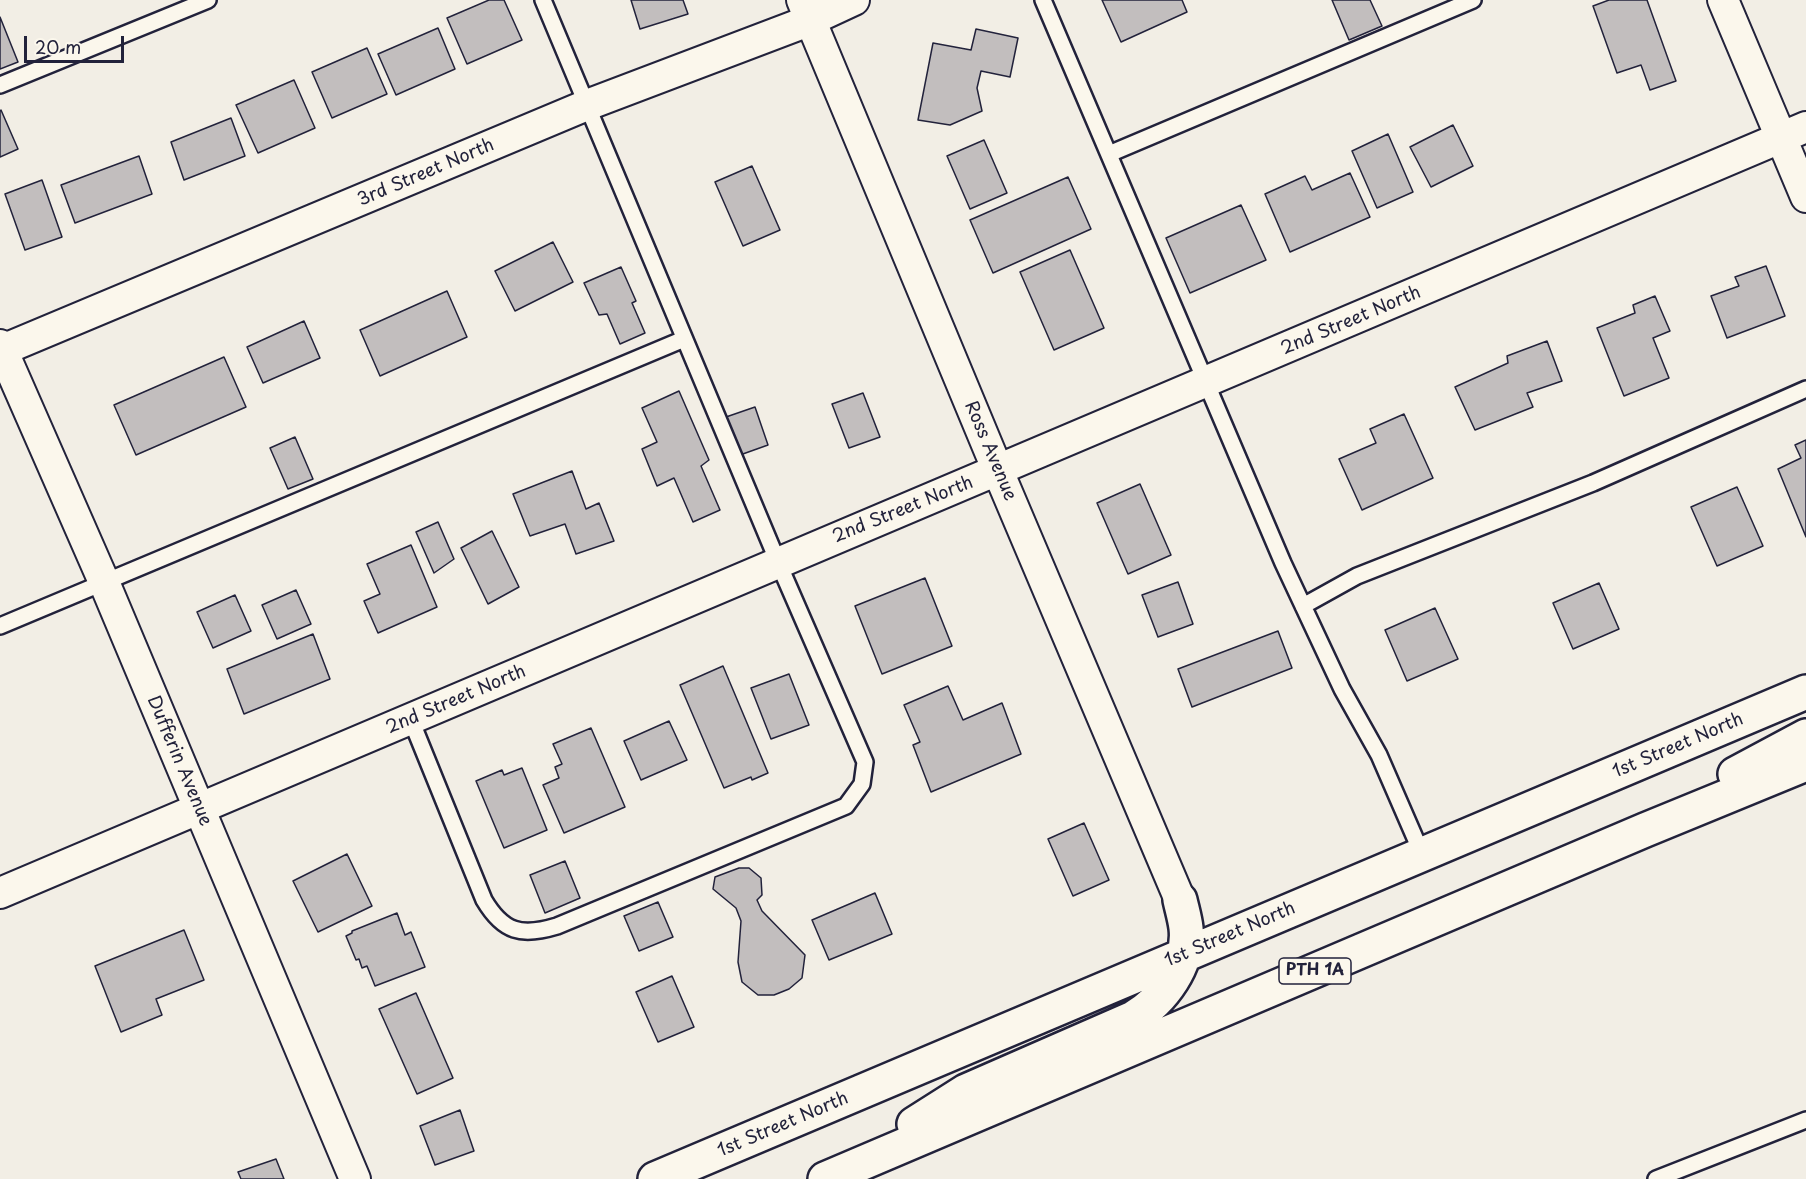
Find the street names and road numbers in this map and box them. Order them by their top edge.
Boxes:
street label: 3rd Street North [355,135,497,211]
street label: 2nd Street North [1278,282,1424,360]
street label: Ross Avenue [959,398,1021,504]
street label: 2nd Street North [830,472,976,548]
street label: 2nd Street North [383,661,529,739]
street label: Dufferin Avenue [142,693,216,829]
street label: 1st Street North [1609,709,1747,783]
street label: 1st Street North [1161,898,1299,972]
road number: PTH 1A [1279,958,1351,984]
street label: 1st Street North [714,1088,852,1162]

